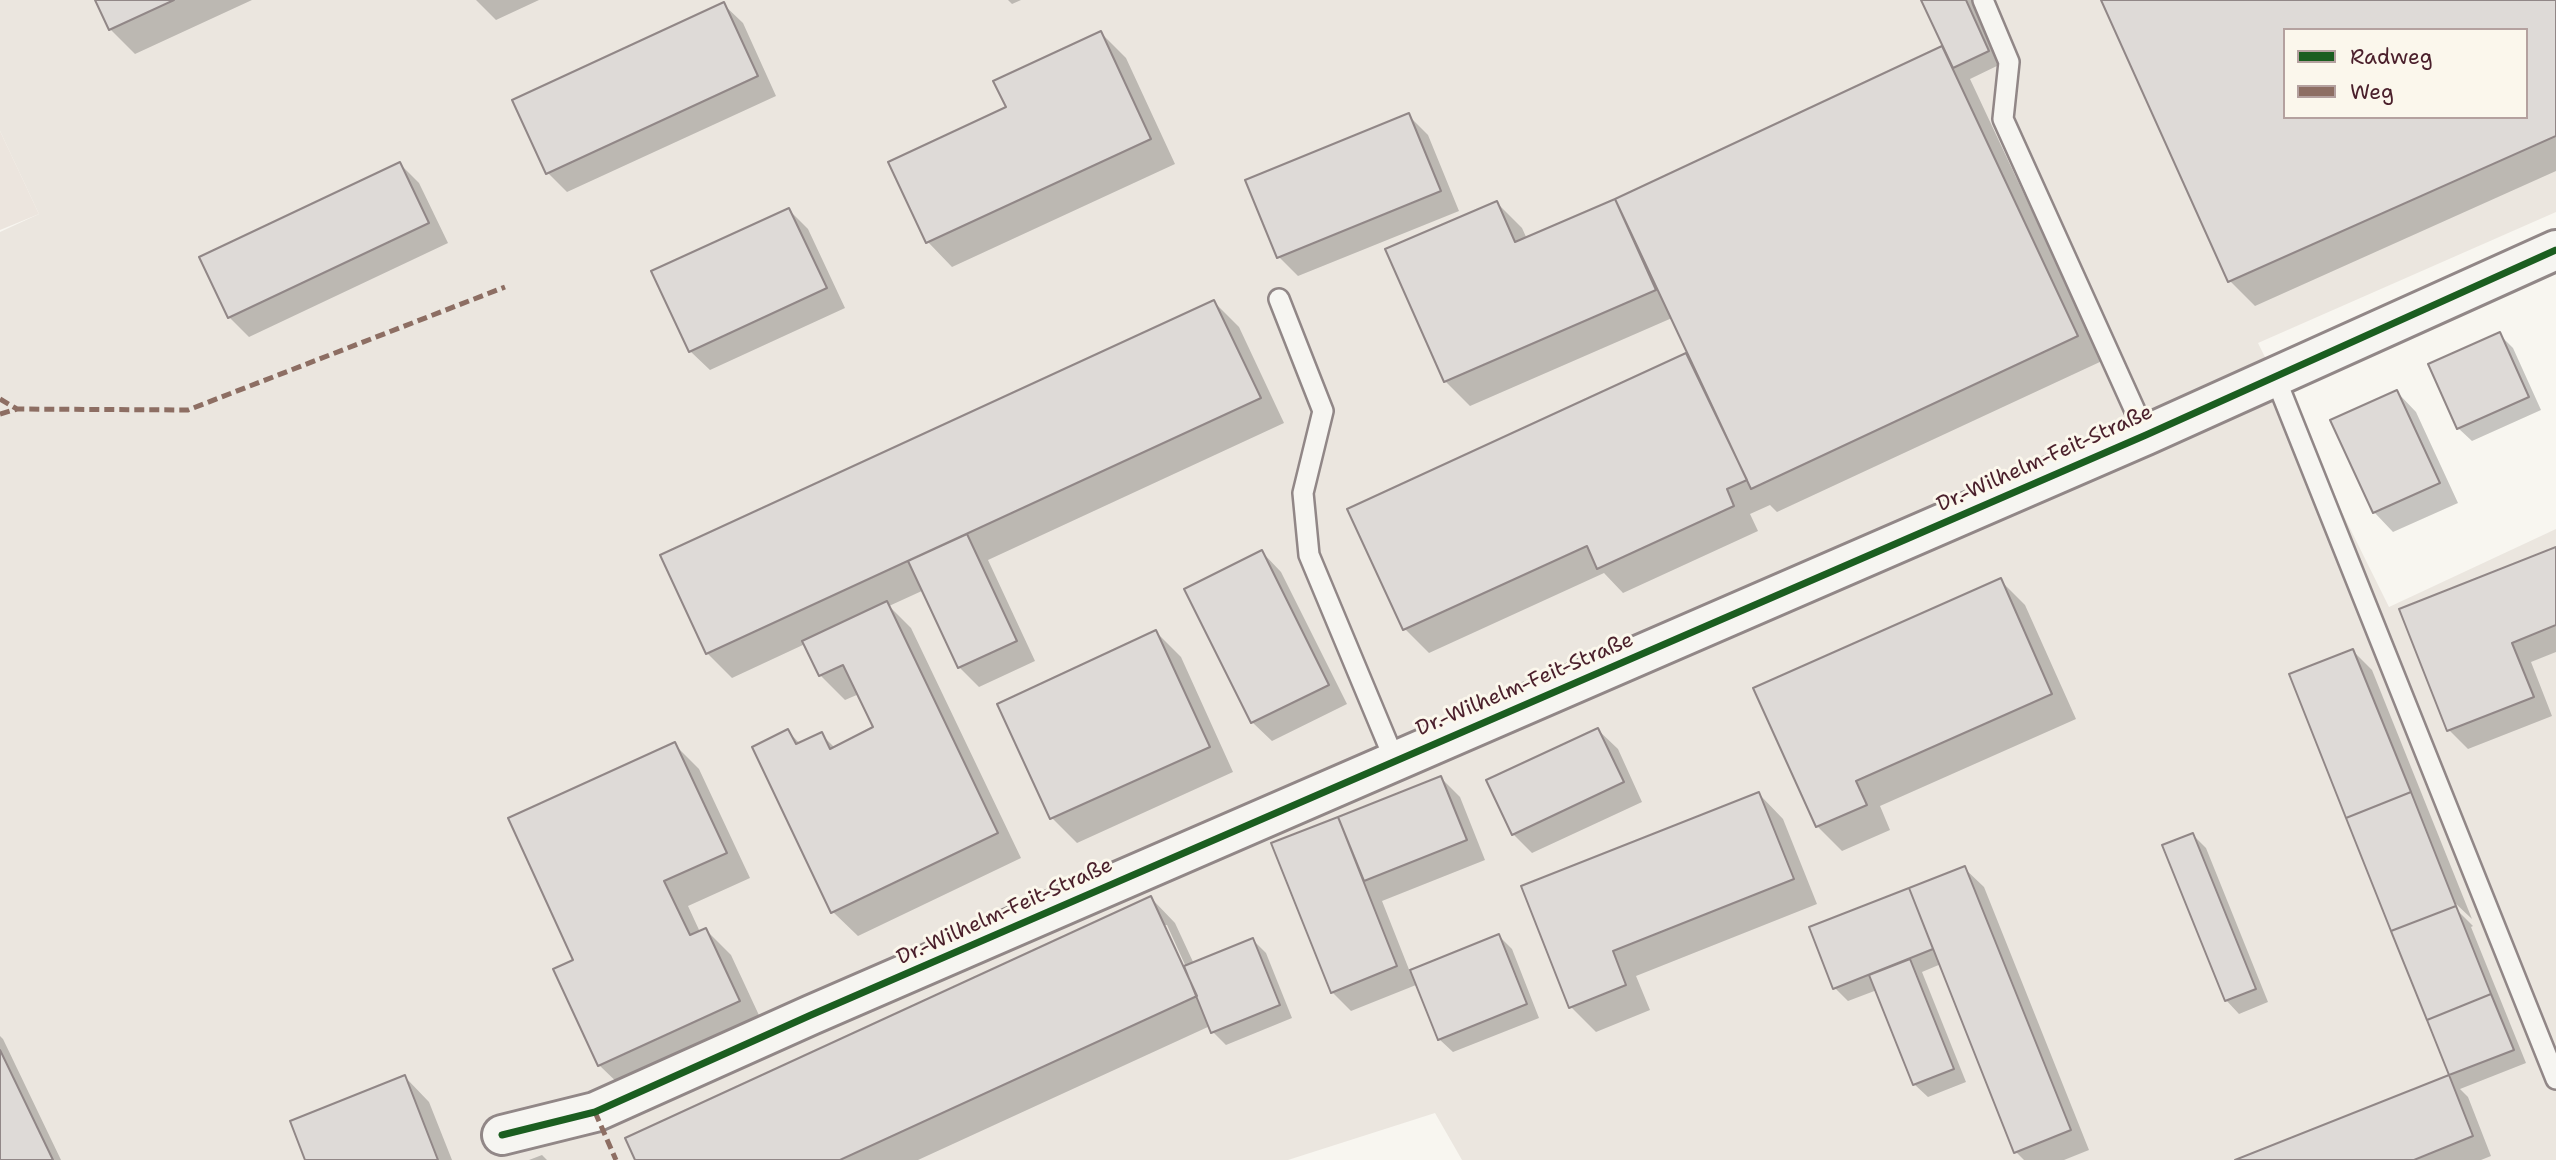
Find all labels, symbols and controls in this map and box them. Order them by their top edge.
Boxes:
legend [2283,28,2528,119]
text: Radweg [2350,43,2433,71]
text: Weg [2350,78,2394,106]
street label: Dr.-Wilhelm-Feit-Straße [1933,400,2157,518]
street label: Dr.-Wilhelm-Feit-Straße [1413,628,1637,742]
street label: Dr.-Wilhelm-Feit-Straße [893,853,1117,971]

